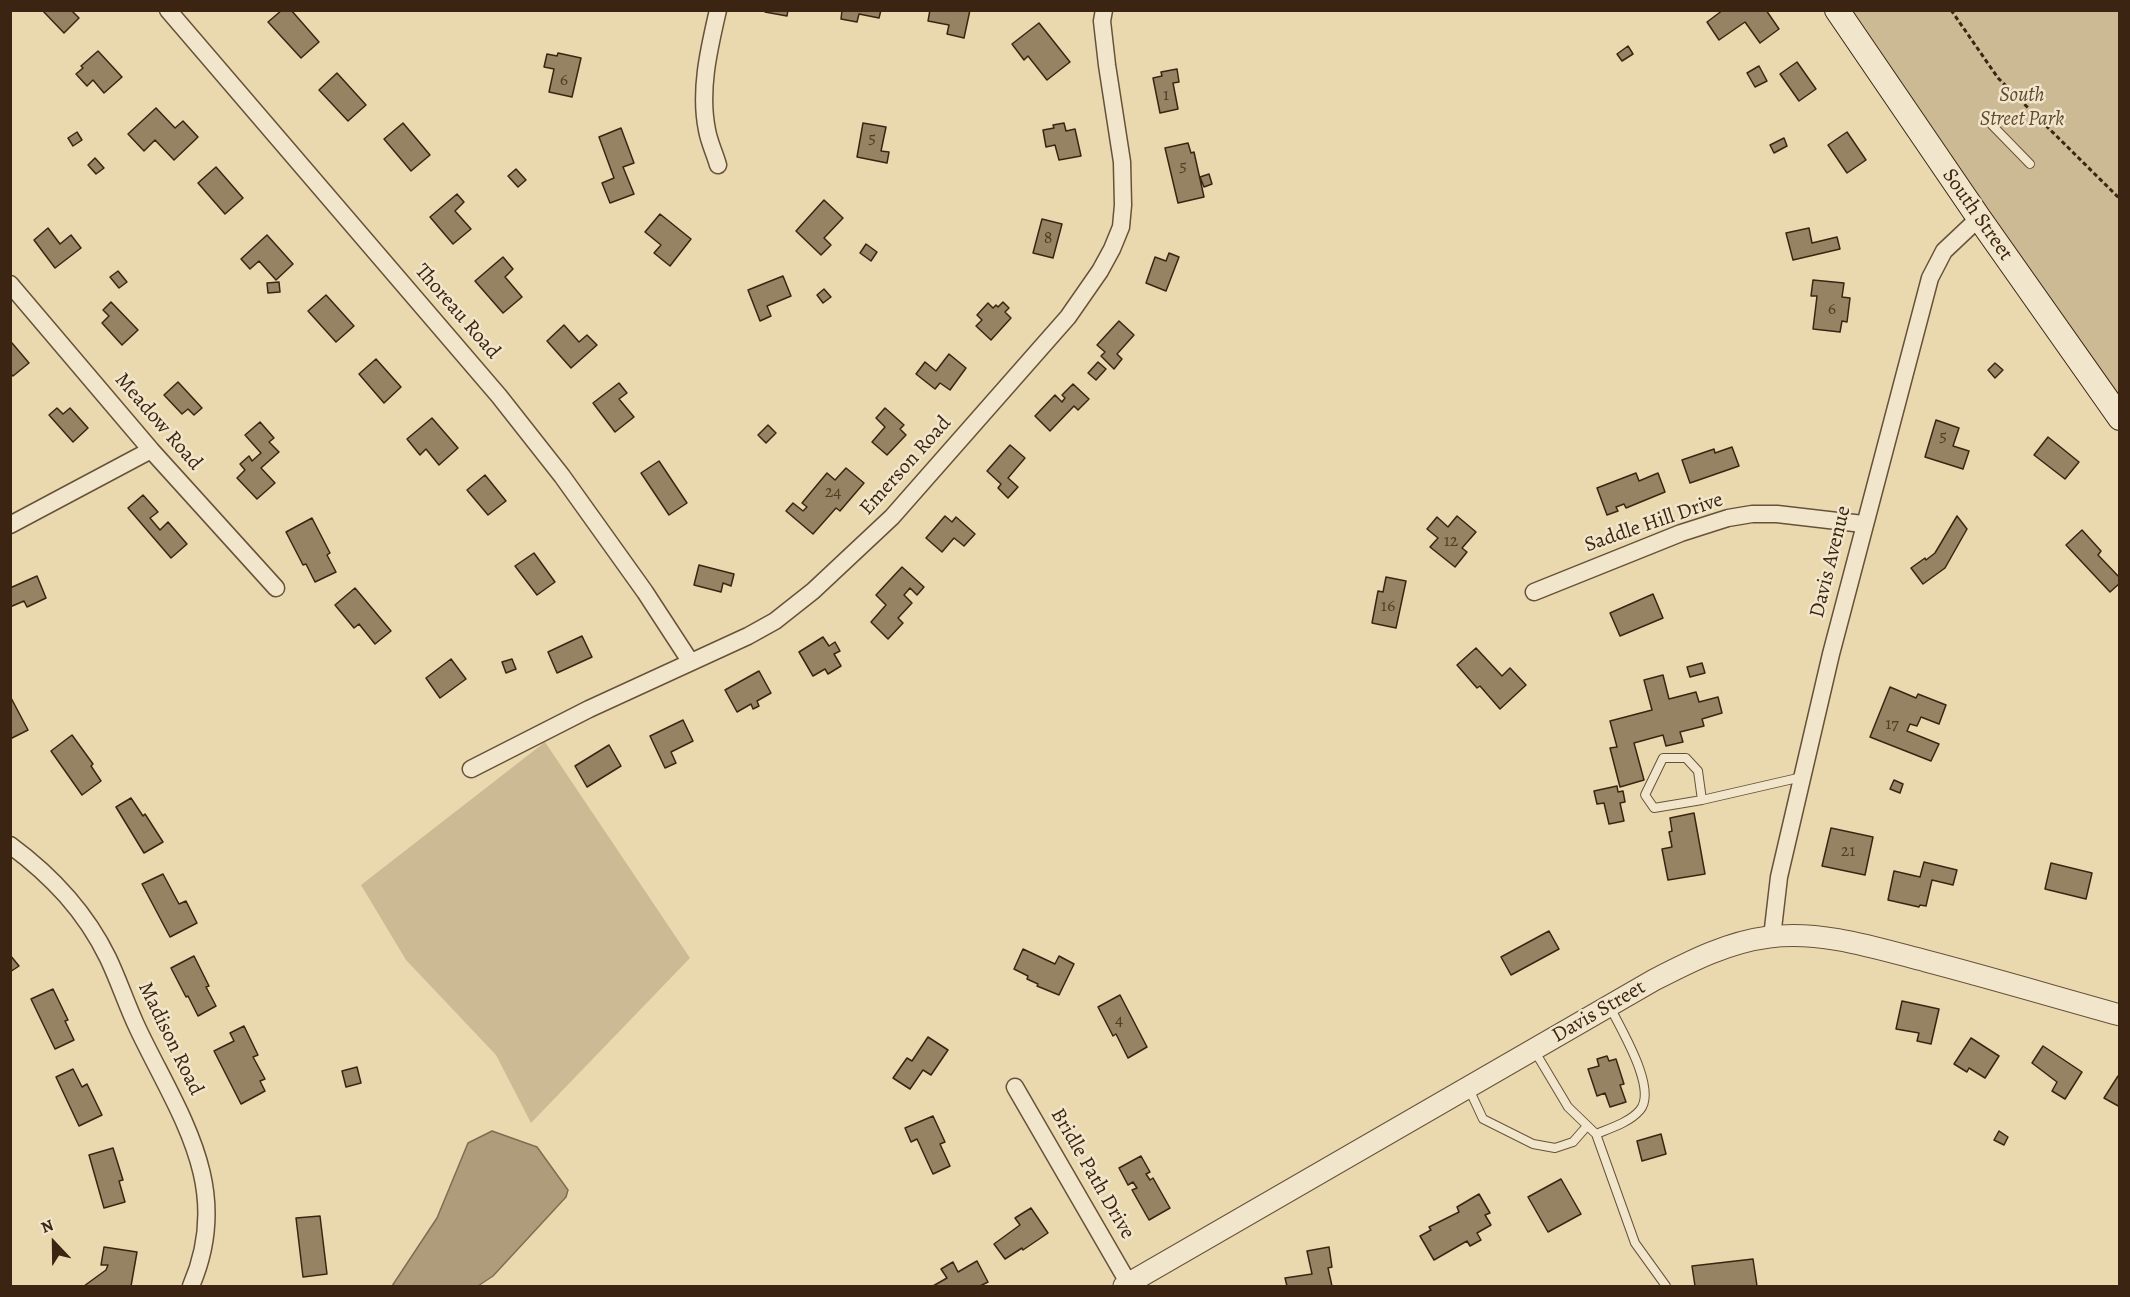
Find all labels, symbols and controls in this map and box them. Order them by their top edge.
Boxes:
house number: 6 [560,70,568,92]
park label: South Street Park [1980,83,2064,133]
house number: 1 [1163,85,1169,107]
house number: 5 [868,128,876,150]
house number: 5 [1179,156,1187,178]
street label: South Street [1936,164,2018,266]
house number: 8 [1044,228,1052,250]
street label: Thoreau Road [409,259,505,365]
house number: 6 [1828,299,1836,321]
street label: Meadow Road [109,368,207,476]
street label: Emerson Road [855,411,957,521]
house number: 5 [1939,426,1947,448]
house number: 24 [825,482,841,504]
street label: Saddle Hill Drive [1581,488,1727,558]
street label: Davis Avenue [1805,503,1857,621]
house number: 12 [1444,531,1458,553]
house number: 16 [1381,596,1395,618]
house number: 17 [1885,714,1899,736]
house number: 21 [1841,841,1855,863]
street label: Davis Street [1548,975,1650,1049]
street label: Madison Road [132,978,208,1100]
house number: 4 [1115,1010,1123,1032]
street label: Bridle Path Drive [1044,1104,1140,1244]
north arrow [24,1213,84,1273]
text: N [38,1214,57,1239]

